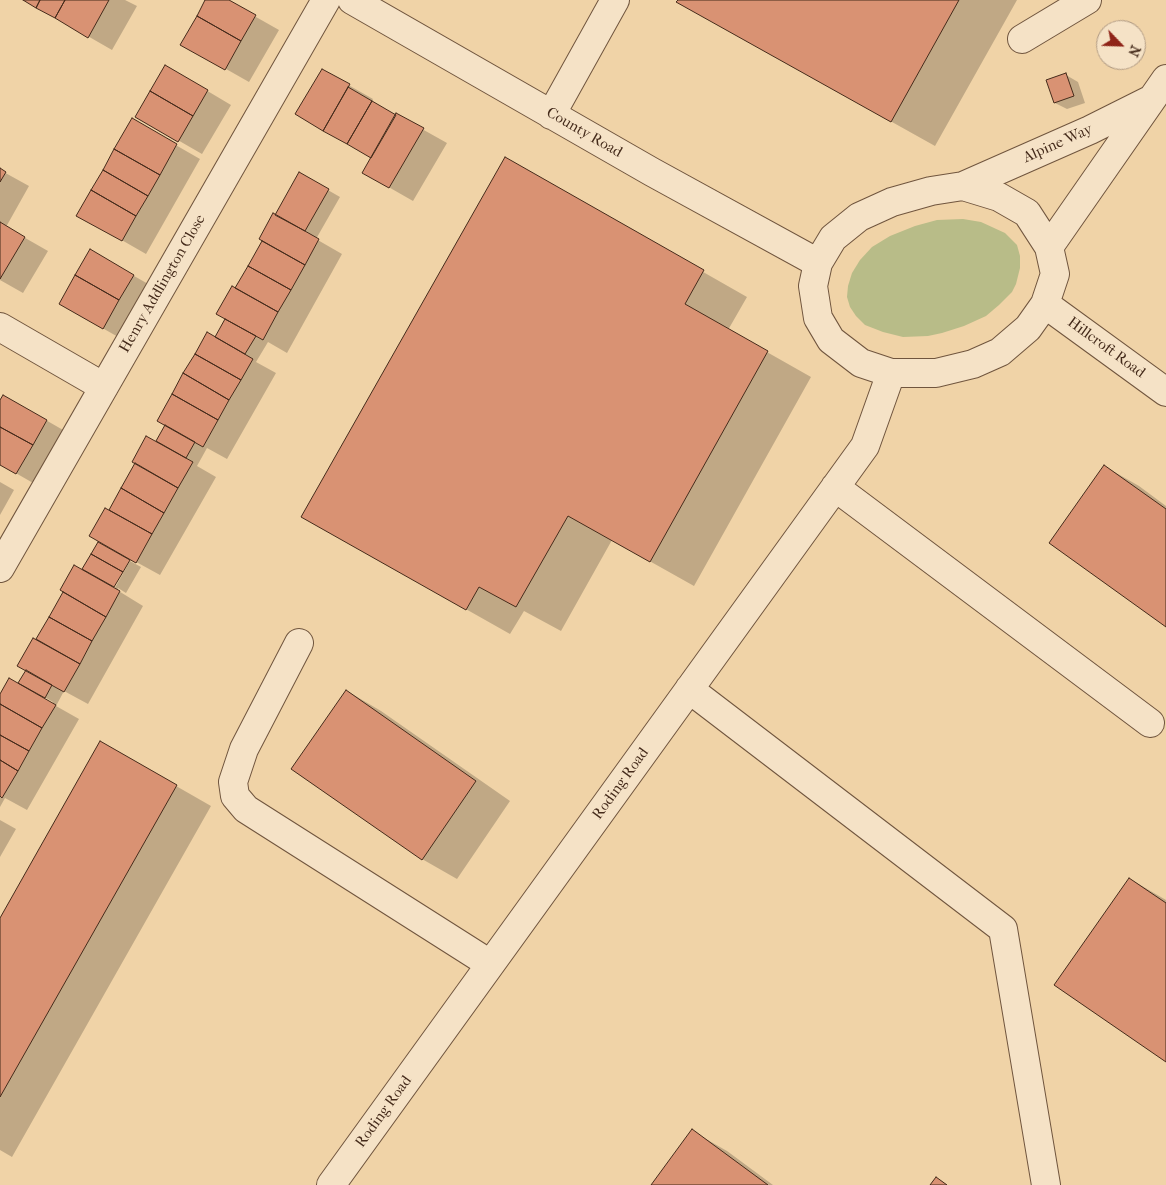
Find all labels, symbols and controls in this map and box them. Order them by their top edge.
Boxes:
north arrow [1096,20,1146,70]
text: N [1124,43,1144,59]
street label: County Road [543,104,625,162]
street label: Alpine Way [1021,121,1095,167]
street label: Henry Addlington Close [116,212,210,356]
street label: Hillcroft Road [1064,314,1148,382]
street label: Roding Road [589,745,653,823]
street label: Roding Road [352,1073,416,1151]

